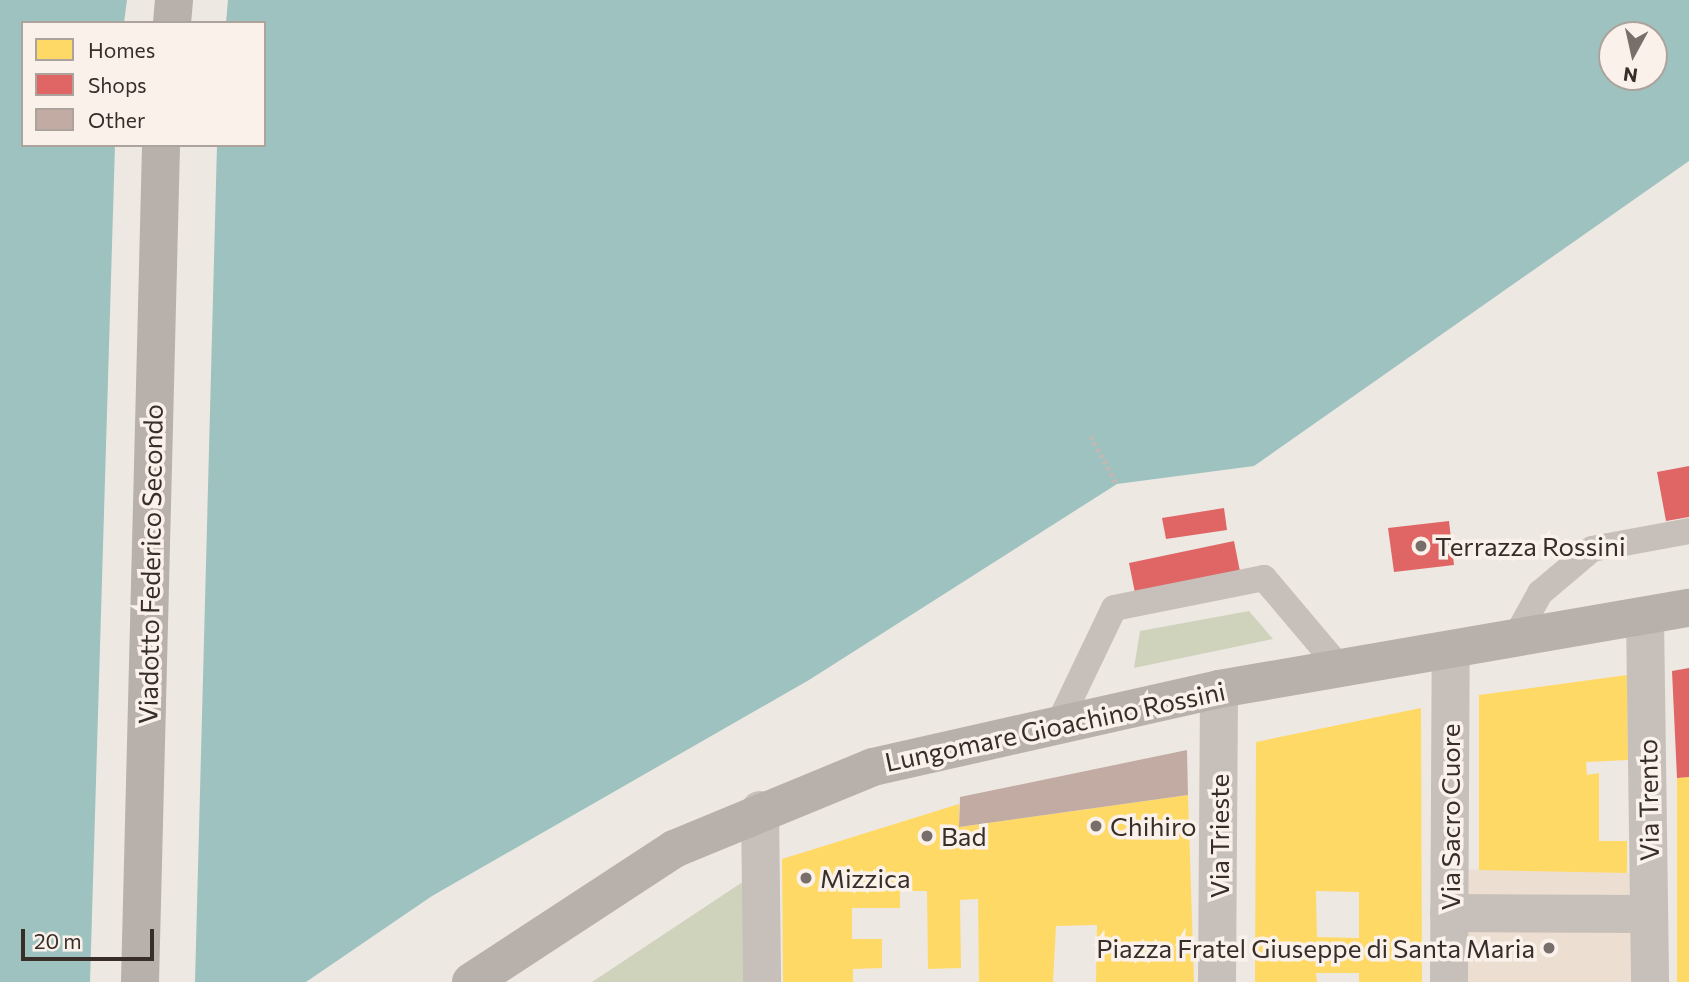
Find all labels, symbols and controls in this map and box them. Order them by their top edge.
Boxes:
legend [21,21,266,147]
north arrow [1598,21,1668,91]
text: Homes [88,37,155,62]
text: N [1622,63,1639,88]
text: Shops [88,72,147,97]
text: Other [88,107,145,132]
street label: Viadotto Federico Secondo [132,404,168,724]
place label: Terrazza Rossini [1435,530,1626,562]
marker: Terrazza Rossini [1413,538,1429,554]
street label: Lungomare Gioachino Rossini [882,675,1228,777]
street label: Via Sacro Cuore [1434,724,1466,910]
street label: Via Trento [1631,739,1665,861]
street label: Via Trieste [1203,774,1235,898]
place label: Chihiro [1110,810,1196,842]
marker: Chihiro [1088,818,1104,834]
place label: Bad [941,820,986,852]
marker: Bad [919,828,935,844]
place label: Mizzica [820,862,911,894]
marker: Mizzica [798,870,814,886]
scale bar [24,916,158,960]
text: 20 m [34,928,82,953]
place label: Piazza Fratel Giuseppe di Santa Maria [1096,932,1535,964]
marker: Piazza Fratel Giuseppe di Santa Maria [1541,940,1557,956]

